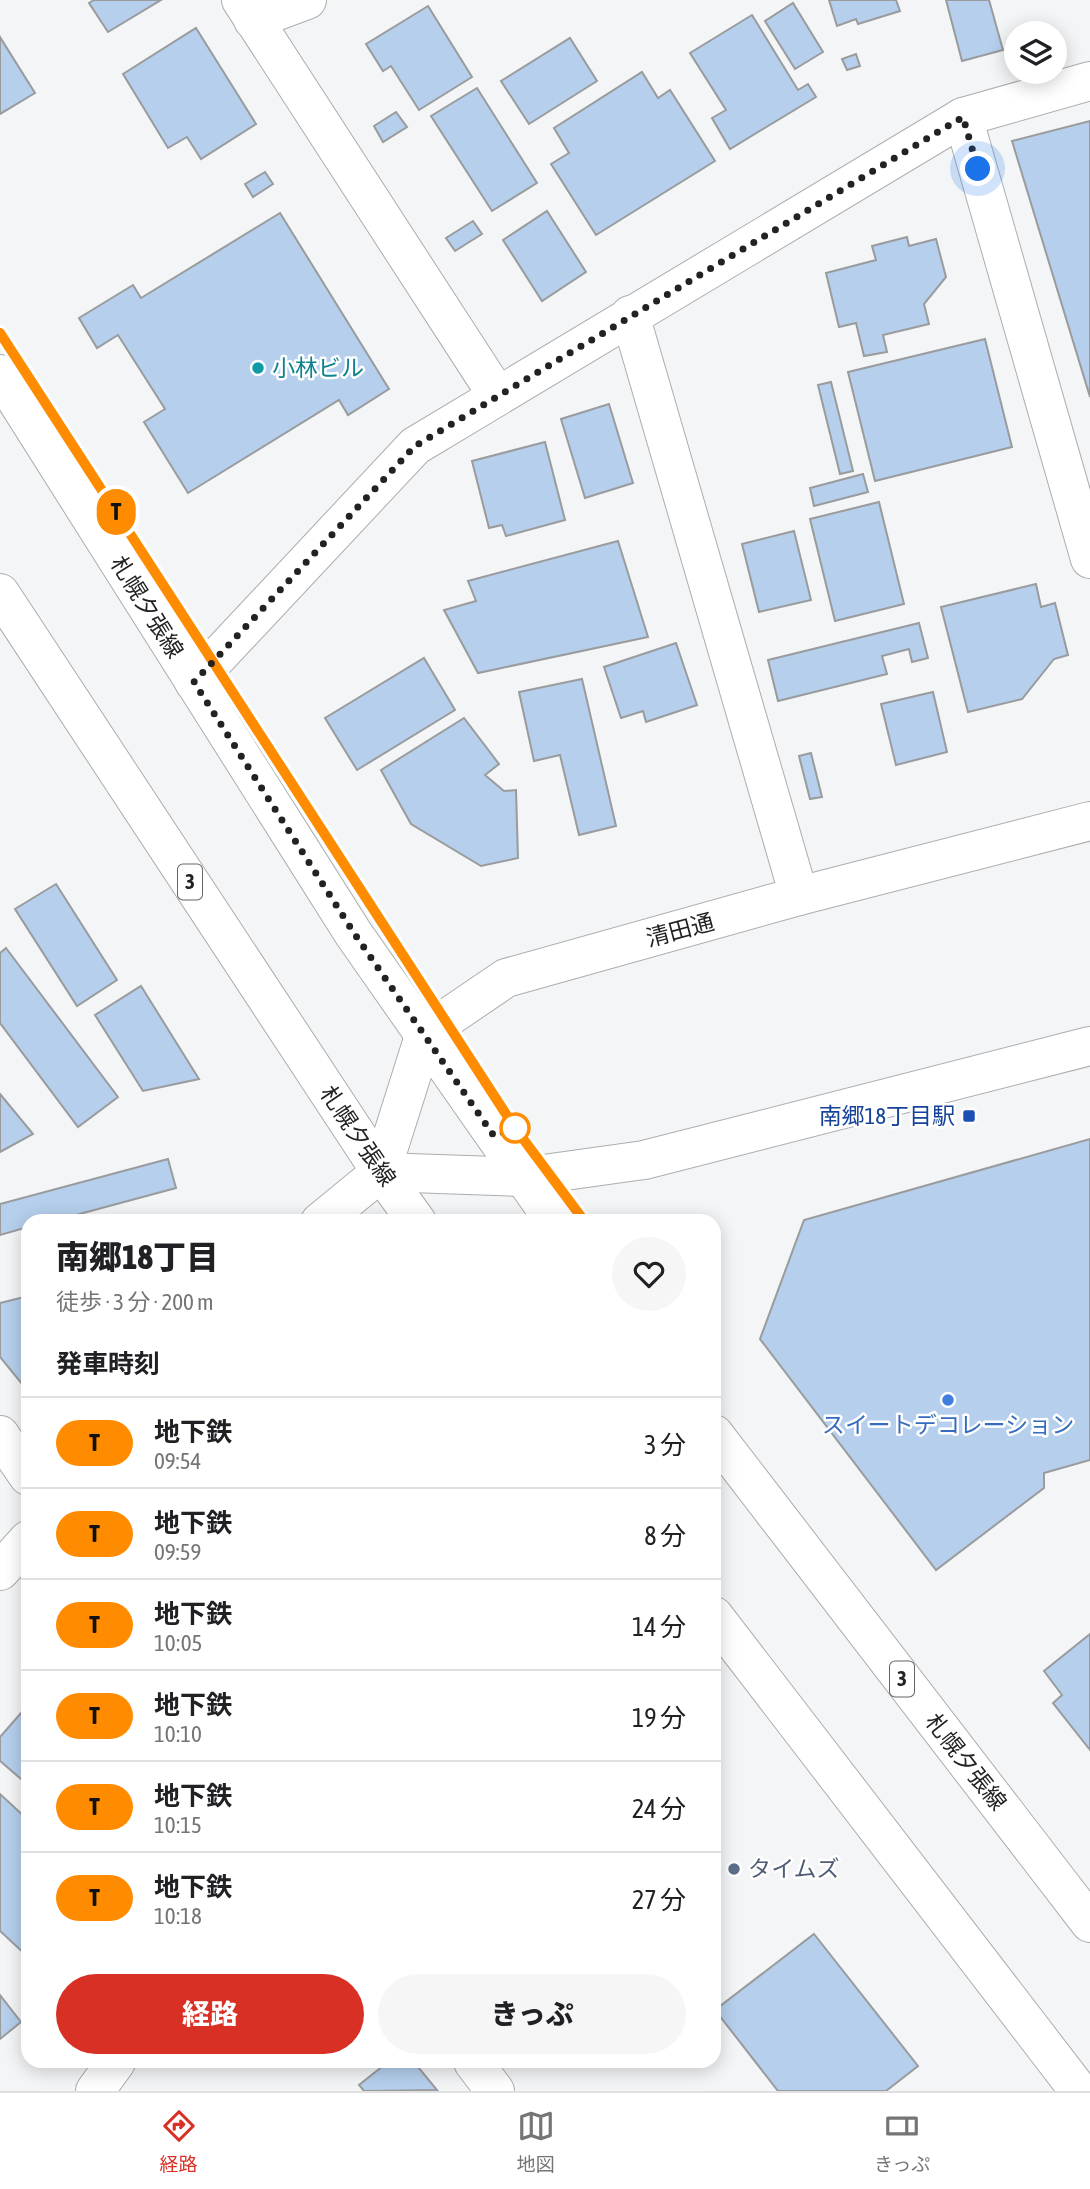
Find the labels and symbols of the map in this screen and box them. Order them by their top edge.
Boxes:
your location [960,151,995,186]
place label: 小林ビル [272,355,364,381]
marker: 小林ビル [250,360,266,376]
line badge: T [93,489,139,535]
street label: 札幌夕張線 [106,551,188,663]
road number: 3 [178,864,202,900]
street label: 清田通 [643,909,717,951]
street label: 札幌夕張線 [315,1081,401,1191]
place label: 南郷18丁目駅 [818,1103,955,1129]
marker: 南郷18丁目駅 [961,1108,977,1124]
unlabelled marker [500,1113,530,1143]
marker: スイートデコレーション [940,1392,956,1408]
place label: スイートデコレーション [822,1412,1074,1438]
road number: 3 [890,1662,914,1696]
street label: 札幌夕張線 [920,1709,1012,1815]
place label: タイムズ [748,1856,840,1882]
marker: タイムズ [726,1861,742,1877]

